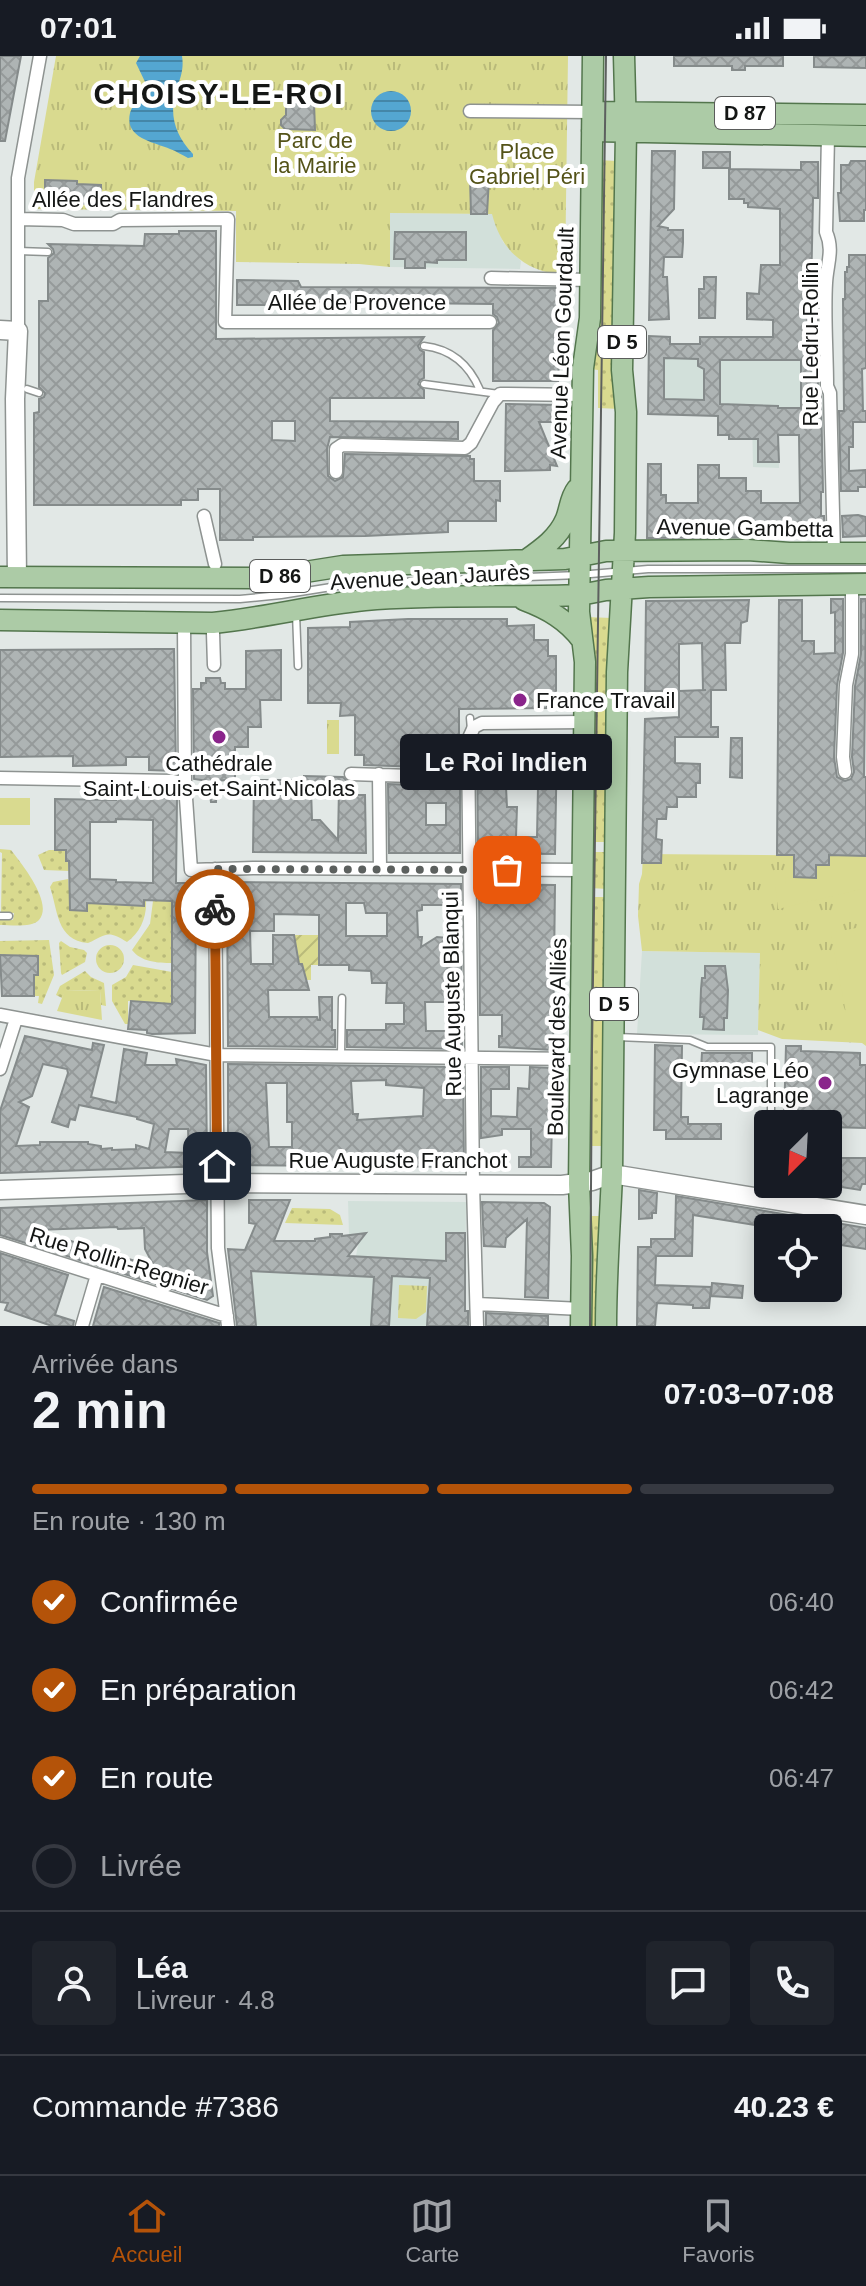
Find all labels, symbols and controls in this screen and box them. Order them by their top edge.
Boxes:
text: 07:01 [40,11,117,44]
district label: CHOISY-LE-ROI [93,77,345,110]
road number: D 87 [715,97,775,129]
park label: Parc de la Mairie [273,128,357,178]
park label: Place Gabriel Péri [469,139,585,189]
street label: Allée des Flandres [32,187,214,212]
street label: Avenue Léon Gourdault [545,227,579,459]
street label: Rue Ledru-Rollin [798,261,823,427]
street label: Allée de Provence [268,290,446,315]
road number: D 5 [598,326,646,358]
street label: Avenue Gambetta [656,514,834,542]
street label: Avenue Jean Jaurès [329,559,531,595]
road number: D 86 [250,560,310,592]
place label: France Travail [536,688,675,713]
marker: France Travail [511,691,529,709]
marker: Cathédrale Saint-Louis-et-Saint-Nicolas [210,728,228,746]
callout: Le Roi Indien [401,734,613,790]
text: Le Roi Indien [424,747,588,777]
place label: Cathédrale Saint-Louis-et-Saint-Nicolas [83,751,355,801]
pin [473,836,541,904]
icon: bag [485,848,529,892]
courier [175,869,255,949]
icon: bike [193,887,237,931]
street label: Rue Auguste Blanqui [438,891,466,1097]
street label: Boulevard des Alliés [543,938,571,1136]
road number: D 5 [590,988,638,1020]
place label: Gymnase Léo Lagrange [672,1058,809,1108]
marker: Gymnase Léo Lagrange [816,1074,834,1092]
north arrow [754,1110,842,1198]
map controls [754,1110,842,1302]
pin [183,1132,251,1200]
icon: home [195,1144,239,1188]
street label: Rue Auguste Franchot [289,1148,507,1173]
button: locate [754,1214,842,1302]
street label: Rue Rollin-Regnier [26,1222,212,1300]
text: Arrivée dans [32,1349,178,1379]
text: 07:03–07:08 [664,1377,834,1410]
text: 2 min [32,1381,168,1439]
text: En route · 130 m [32,1506,226,1536]
icon: check [32,1580,76,1624]
text: Confirmée [100,1585,238,1618]
text: 06:40 [769,1587,834,1617]
icon: check [32,1668,76,1712]
text: En préparation [100,1673,297,1706]
text: 06:42 [769,1675,834,1705]
icon: check [32,1756,76,1800]
text: En route [100,1761,213,1794]
text: 06:47 [769,1763,834,1793]
text: Livrée [100,1849,182,1882]
button: person [32,1941,116,2025]
button: chat [646,1941,730,2025]
button: phone [750,1941,834,2025]
text: Léa [136,1951,188,1984]
text: Livreur · 4.8 [136,1985,275,2015]
text: Commande #7386 [32,2090,279,2123]
text: 40.23 € [734,2090,834,2123]
tab: Accueil [112,2194,182,2268]
tab: Carte [405,2194,459,2268]
tab: Favoris [682,2194,754,2268]

